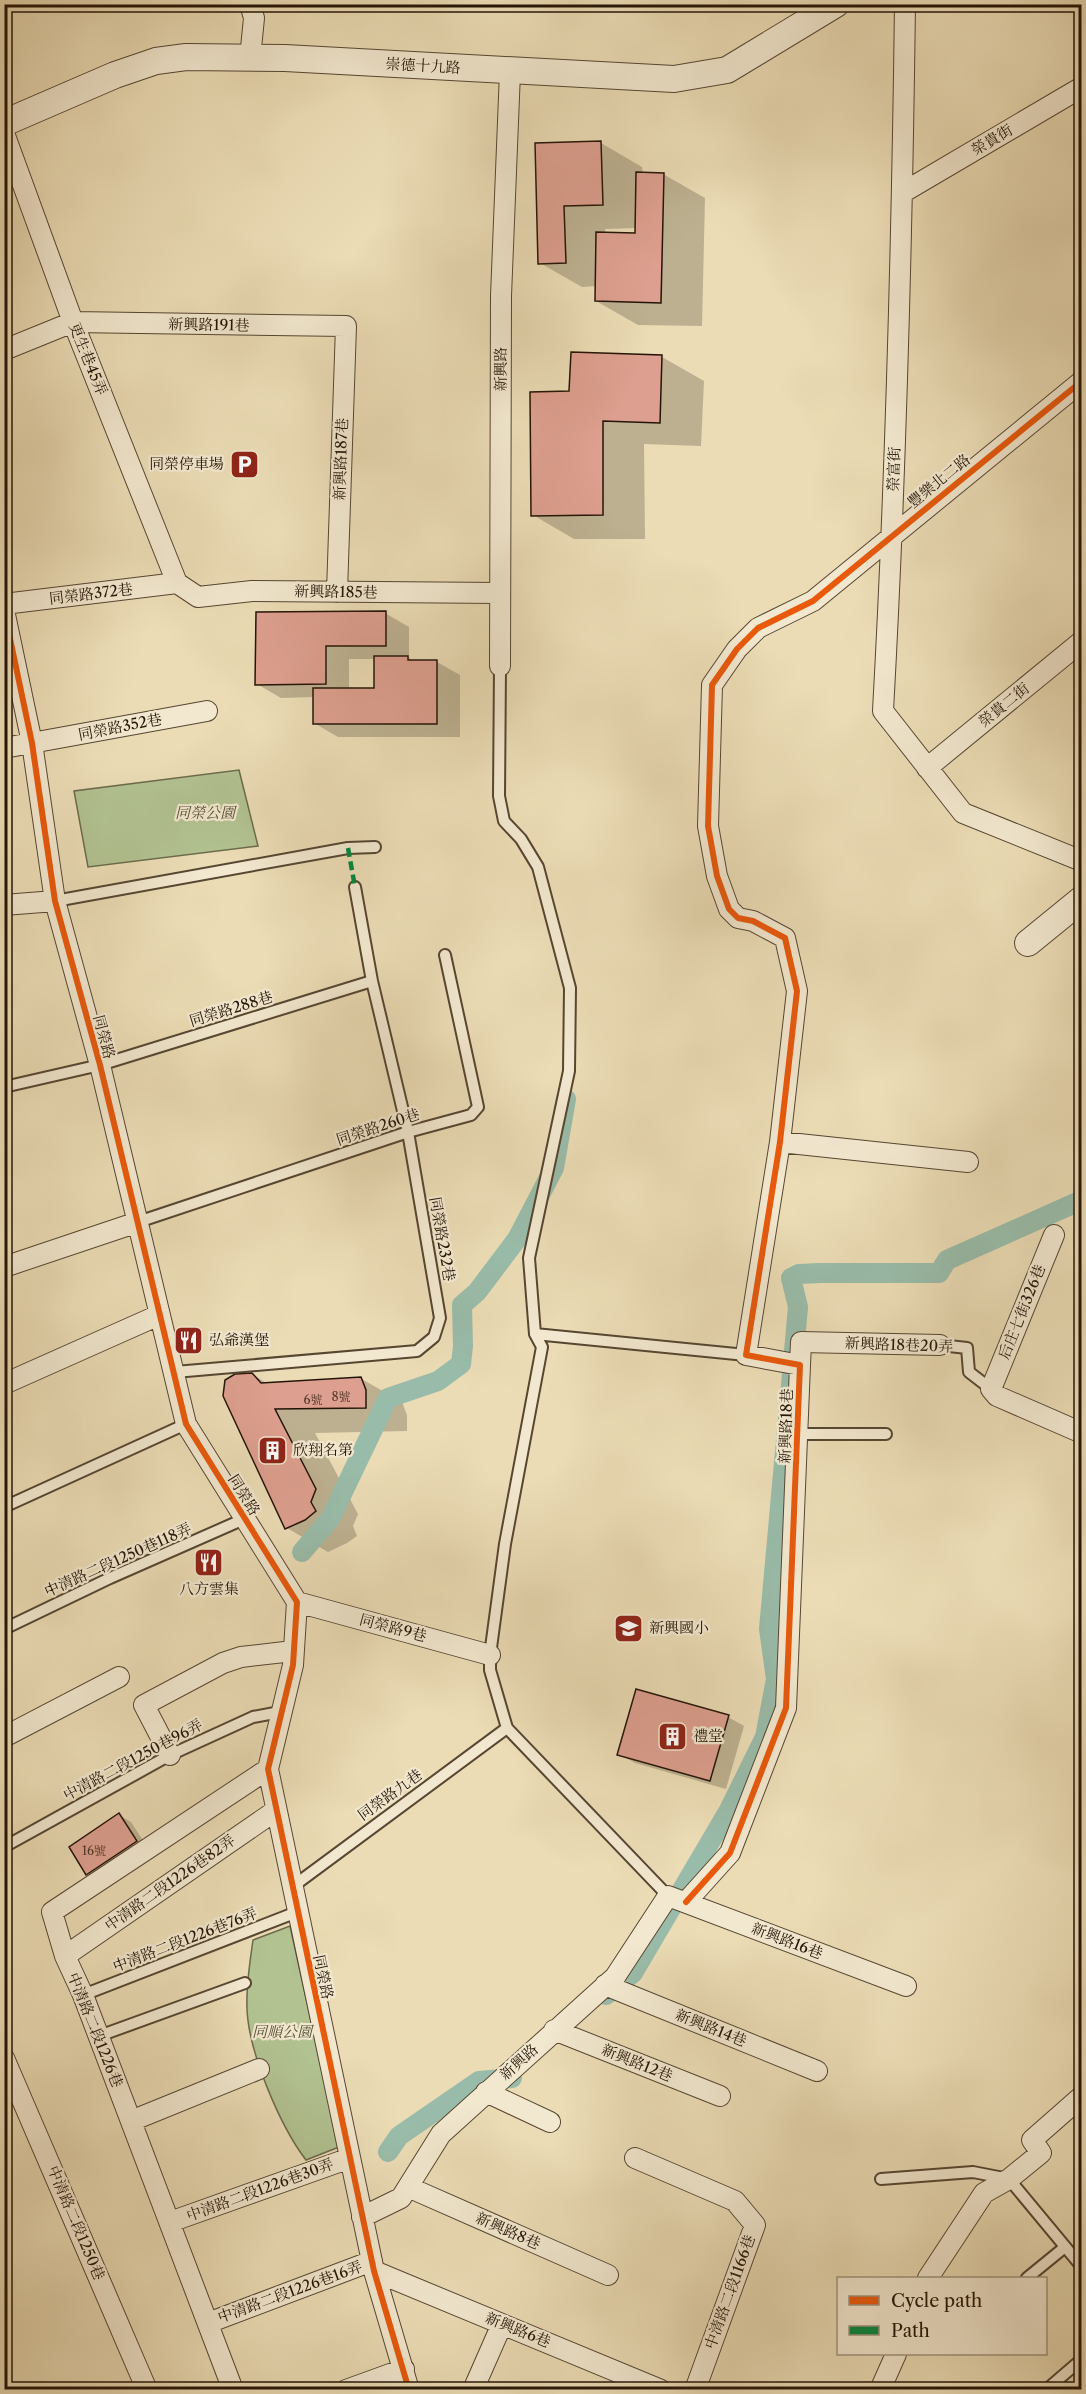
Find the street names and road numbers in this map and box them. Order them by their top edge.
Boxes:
street label: 崇德十九路 [385,54,461,77]
street label: 榮貴街 [968,120,1016,159]
street label: 新興路191巷 [168,314,250,335]
street label: 更生巷45弄 [65,320,112,398]
street label: 新興路 [491,346,510,392]
street label: 新興路187巷 [330,417,351,501]
street label: 榮富街 [883,446,904,492]
street label: 豐樂北二路 [904,450,974,512]
street label: 同榮路372巷 [48,579,134,608]
street label: 新興路185巷 [294,581,378,602]
street label: 榮貴二街 [974,678,1033,731]
street label: 同榮路352巷 [76,709,163,744]
street label: 同榮路288巷 [187,987,275,1030]
street label: 同榮路 [89,1013,119,1061]
street label: 同榮路260巷 [334,1104,422,1149]
street label: 同榮路232巷 [426,1195,459,1283]
street label: 后庄七街326巷 [994,1262,1049,1362]
street label: 新興路18巷20弄 [845,1333,953,1356]
street label: 新興路18巷 [775,1388,796,1464]
street label: 同榮路 [224,1471,264,1519]
street label: 中清路二段1250巷118弄 [41,1519,194,1601]
street label: 同榮路9巷 [357,1609,429,1646]
street label: 中清路二段1250巷96弄 [60,1715,206,1804]
street label: 同榮路九巷 [354,1765,426,1824]
street label: 中清路二段1226巷82弄 [101,1830,239,1935]
street label: 中清路二段1226巷76弄 [110,1903,260,1976]
street label: 新興路16巷 [749,1918,826,1963]
street label: 同榮路 [310,1953,337,2001]
street label: 中清路二段1226巷 [64,1970,127,2090]
street label: 新興路14巷 [673,2005,750,2050]
street label: 新興路 [496,2040,542,2084]
street label: 新興路12巷 [599,2040,675,2085]
street label: 中清路二段1226巷30弄 [184,2154,336,2225]
street label: 中清路二段1250巷 [44,2163,109,2283]
street label: 新興路8巷 [473,2208,544,2253]
street label: 中清路二段1166巷 [700,2232,759,2352]
street label: 中清路二段1226巷16弄 [215,2257,365,2327]
street label: 新興路6巷 [483,2308,554,2351]

